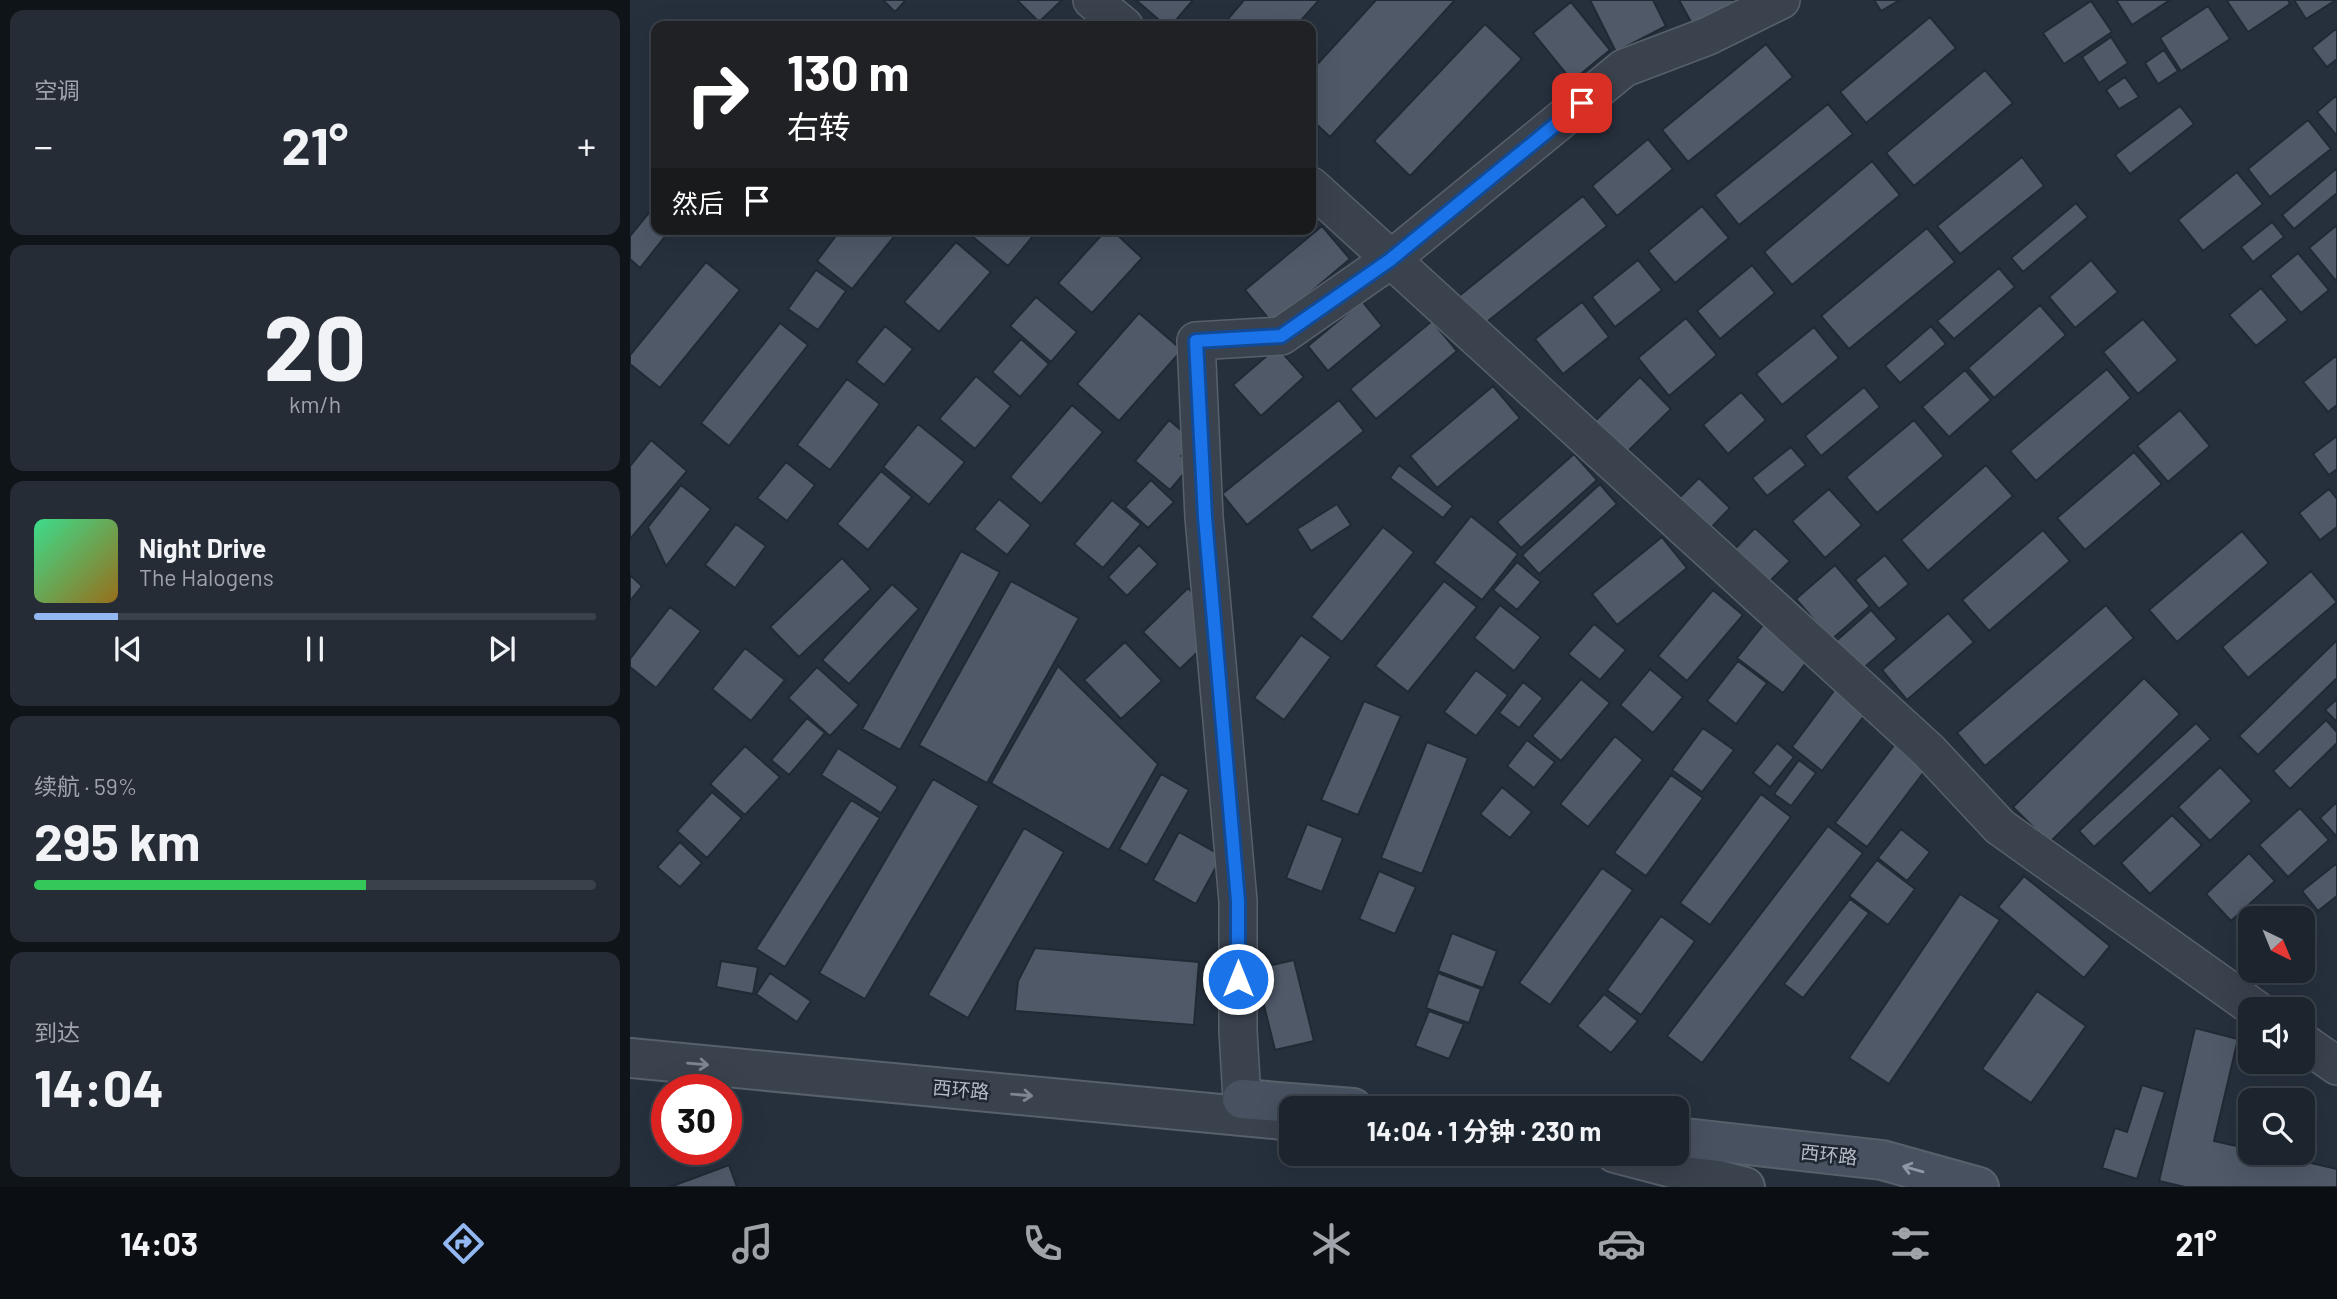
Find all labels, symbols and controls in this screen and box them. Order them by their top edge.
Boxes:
text: 130 m [787,42,909,101]
icon: right [672,49,763,140]
pin [1552,73,1612,133]
text: 空调 [34,76,80,104]
icon: arrive [1563,84,1601,122]
text: 右转 [787,107,851,145]
text: 21° [282,113,348,175]
text: − [34,122,53,168]
text: + [577,122,596,168]
icon: arrive [738,182,776,220]
text: 然后 [672,187,724,218]
text: 20 [264,290,366,399]
text: km/h [289,390,341,418]
text: Night Drive [139,532,266,563]
text: The Halogens [139,563,274,591]
icon: previous [109,630,147,668]
icon: pause [296,630,334,668]
icon: next [483,630,521,668]
text: 续航 · 59% [34,772,137,800]
text: 295 km [34,809,200,871]
north arrow [2238,906,2315,984]
map controls [2238,906,2315,1165]
position arrow [1201,942,1275,1016]
button: sound [2238,997,2315,1074]
text: 到达 [34,1018,80,1046]
text: 14:04 [34,1055,164,1117]
one-way arrow [686,1058,709,1071]
speed limit sign: 30 [651,1074,742,1165]
street label: 西环路 [932,1075,990,1103]
button: search [2238,1088,2315,1165]
one-way arrow [1010,1089,1033,1102]
text: 14:04 · 1 分钟 · 230 m [1367,1115,1601,1146]
street label: 西环路 [1799,1140,1859,1168]
one-way arrow [1902,1161,1924,1174]
icon: directions [439,1219,488,1268]
icon: music [728,1219,777,1268]
icon: phone [1018,1219,1067,1268]
icon: climate [1307,1219,1356,1268]
icon: car [1597,1219,1646,1268]
icon: filters [1886,1219,1935,1268]
text: 14:03 [120,1224,198,1262]
text: 21° [2176,1224,2217,1262]

